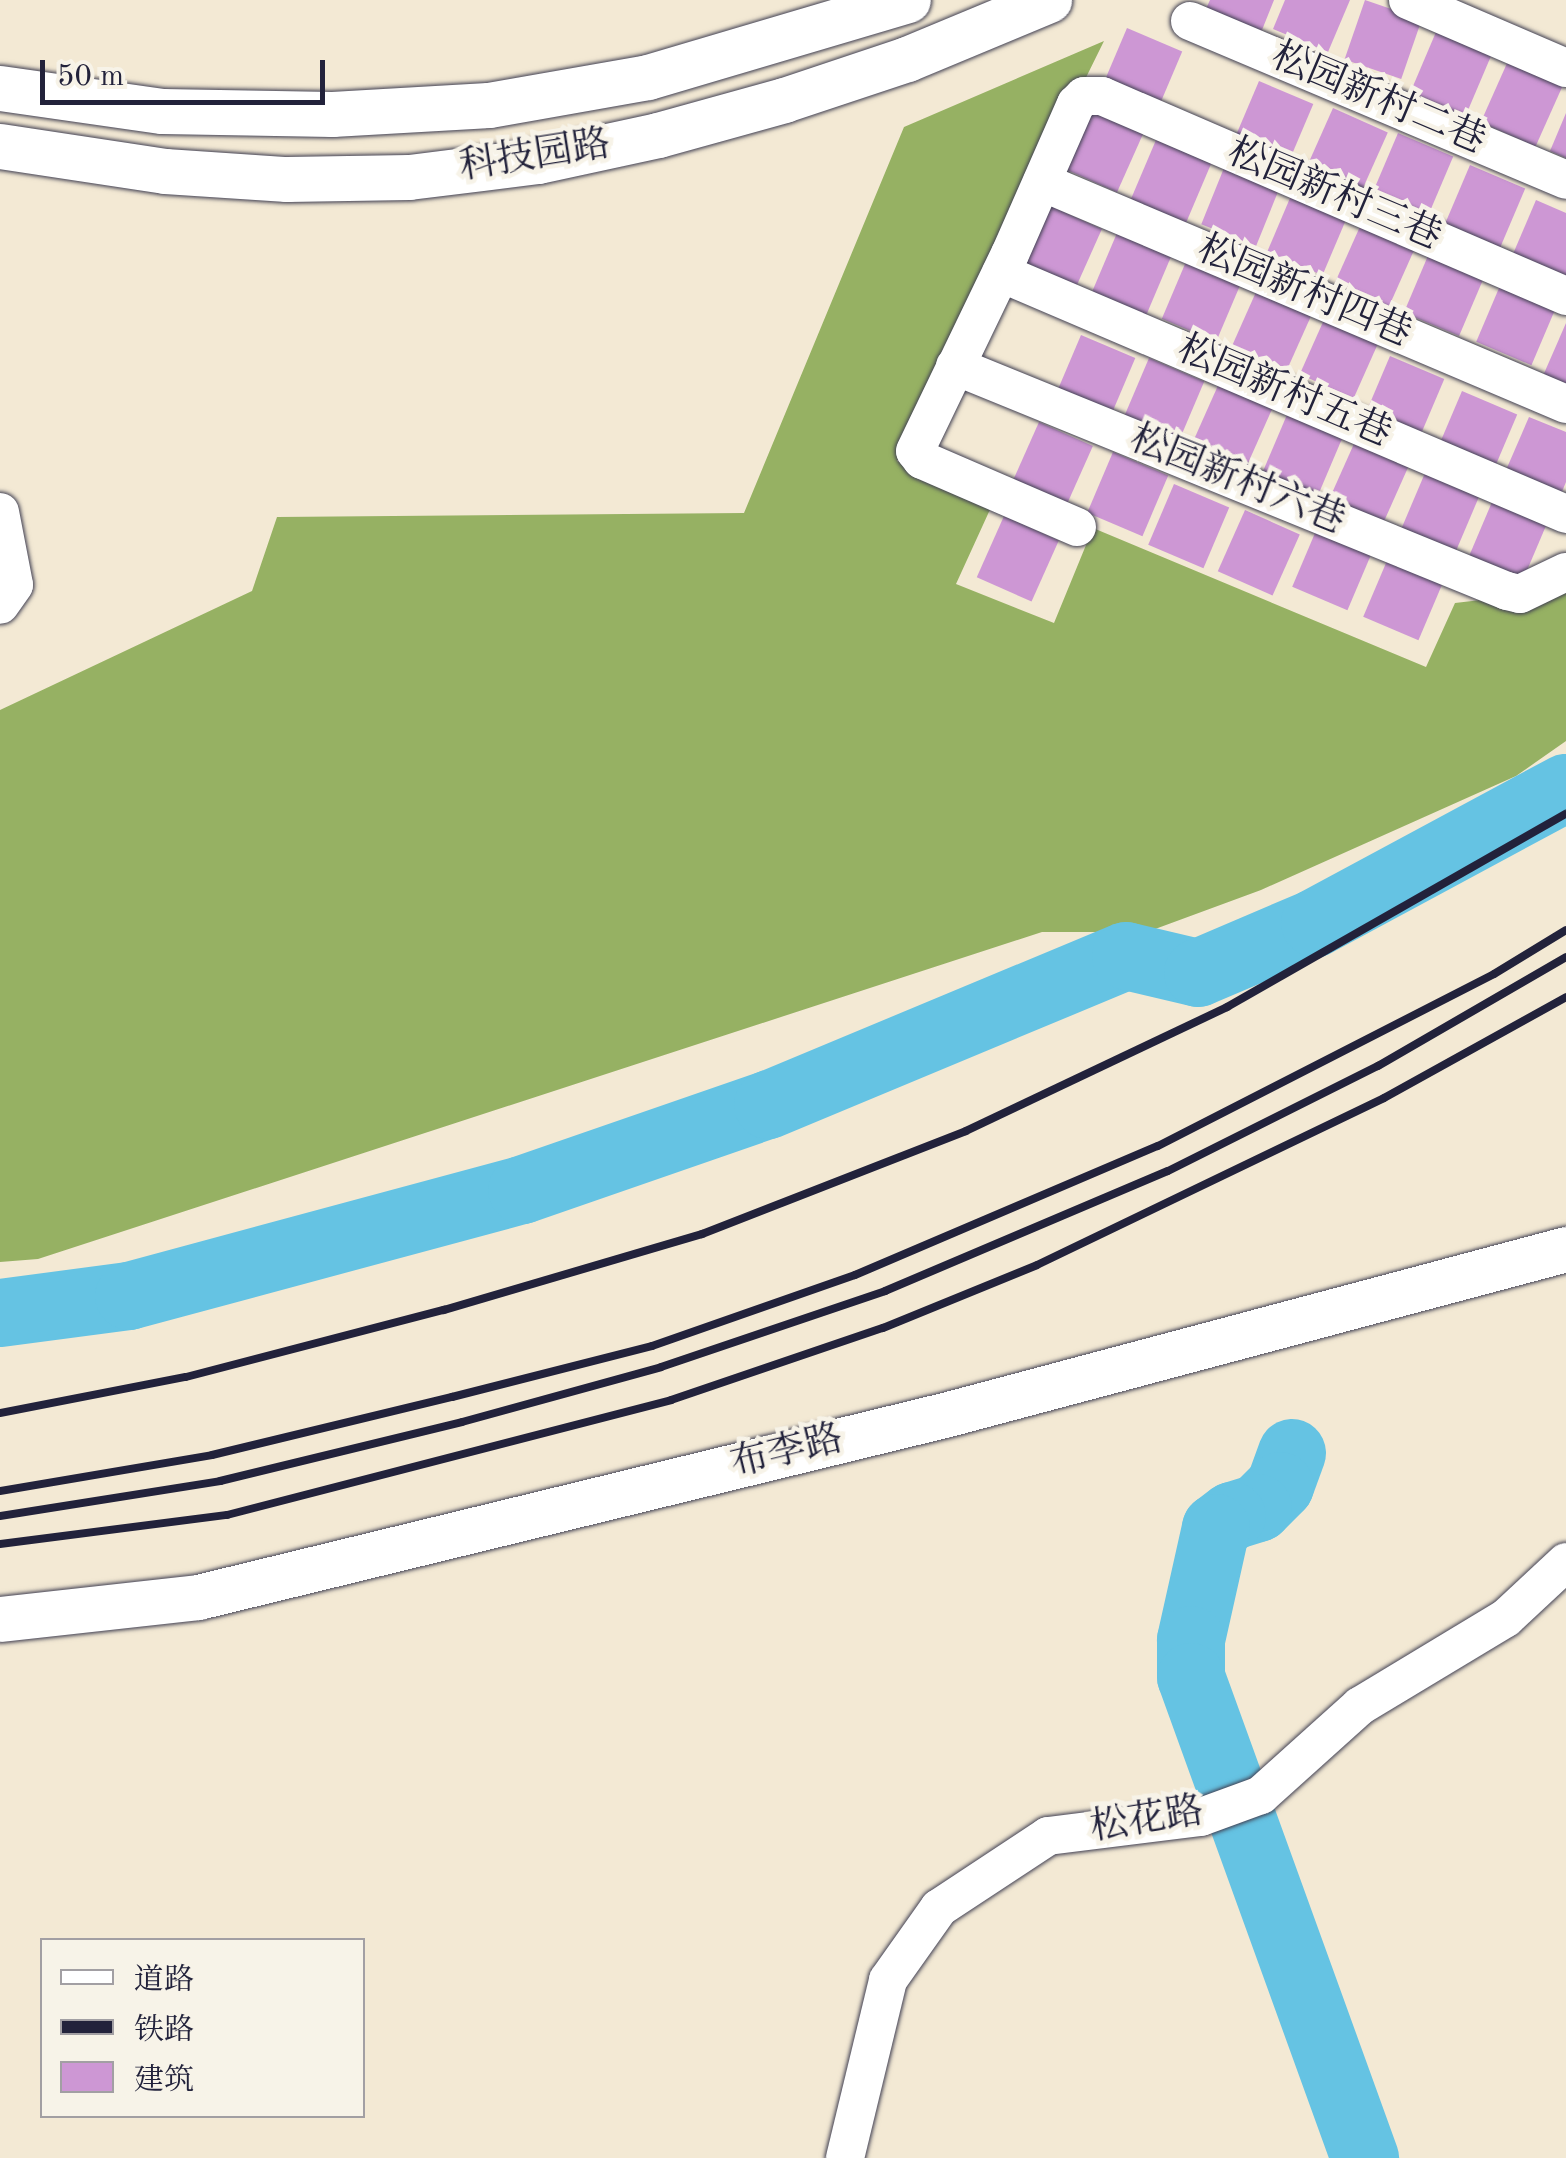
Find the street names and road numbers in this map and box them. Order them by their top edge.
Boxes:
street label: 松园新村二巷 [1264,34,1492,166]
street label: 科技园路 [456,123,614,191]
street label: 松园新村三巷 [1220,130,1448,262]
street label: 松园新村四巷 [1190,227,1418,359]
street label: 松园新村五巷 [1170,327,1398,459]
street label: 松园新村六巷 [1123,417,1351,545]
street label: 布李路 [726,1417,848,1489]
street label: 松花路 [1087,1790,1207,1852]

